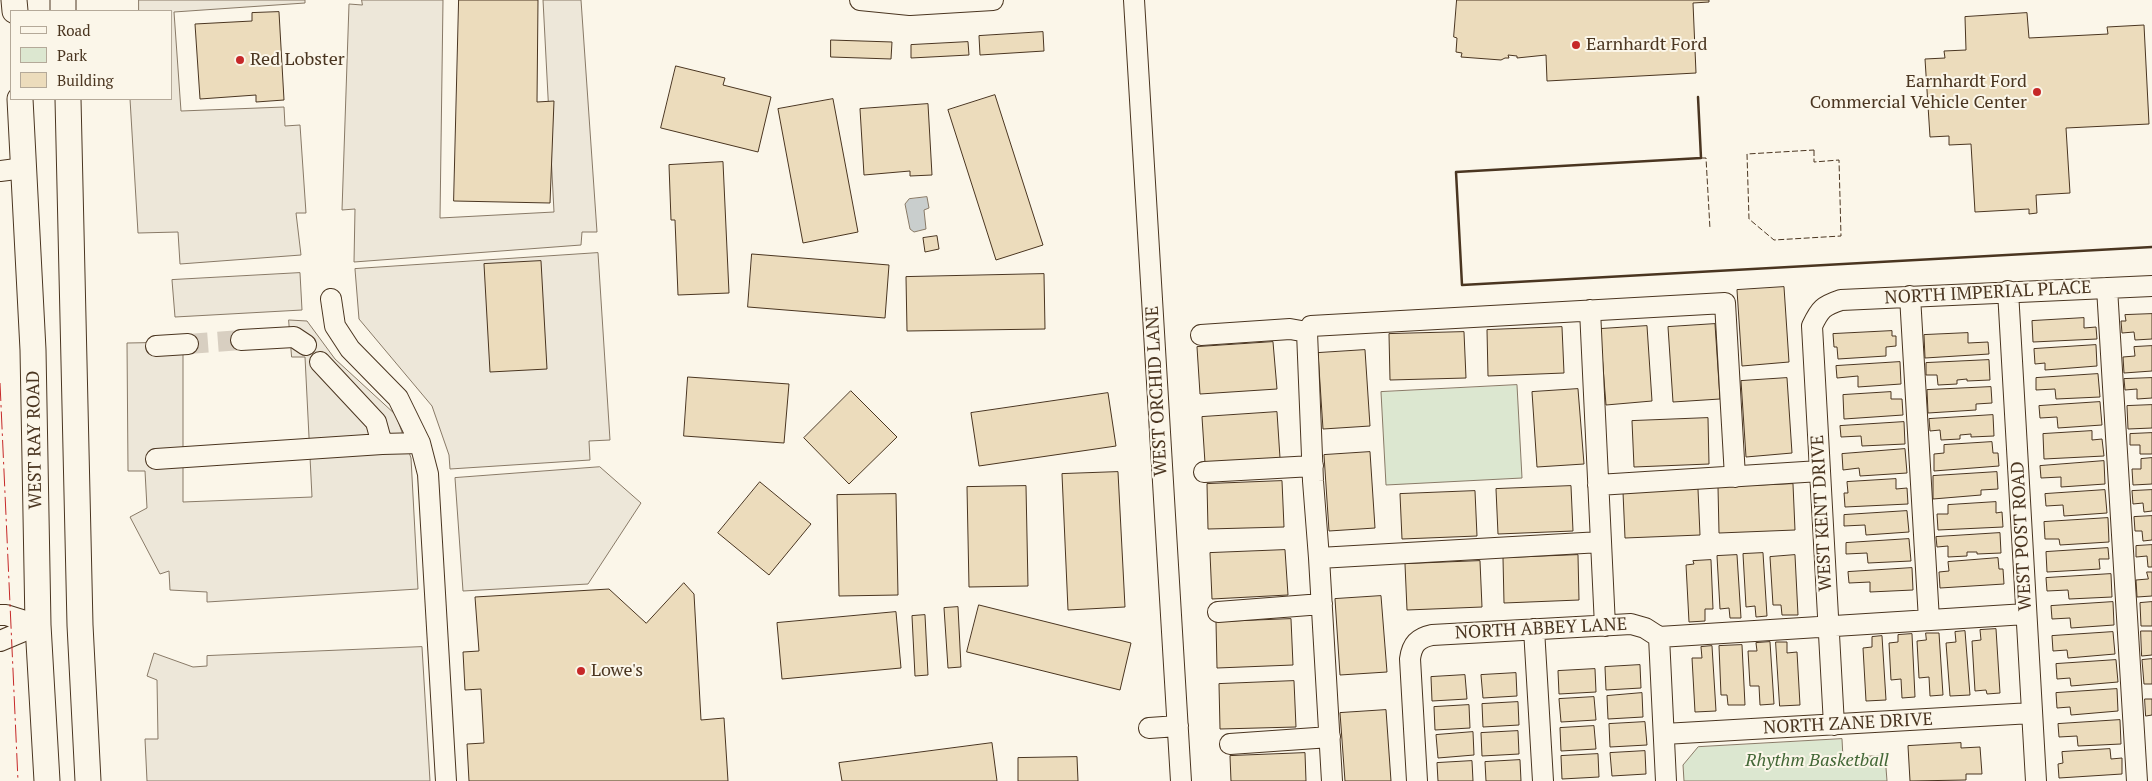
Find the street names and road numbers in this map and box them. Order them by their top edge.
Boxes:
street label: NORTH IMPERIAL PLACE [1884,277,2092,309]
street label: WEST ORCHID LANE [1142,305,1172,477]
street label: WEST RAY ROAD [23,370,47,510]
street label: WEST KENT DRIVE [1807,434,1837,592]
street label: WEST POST ROAD [2007,461,2037,611]
street label: NORTH ABBEY LANE [1454,614,1628,644]
street label: NORTH ZANE DRIVE [1763,709,1933,739]

